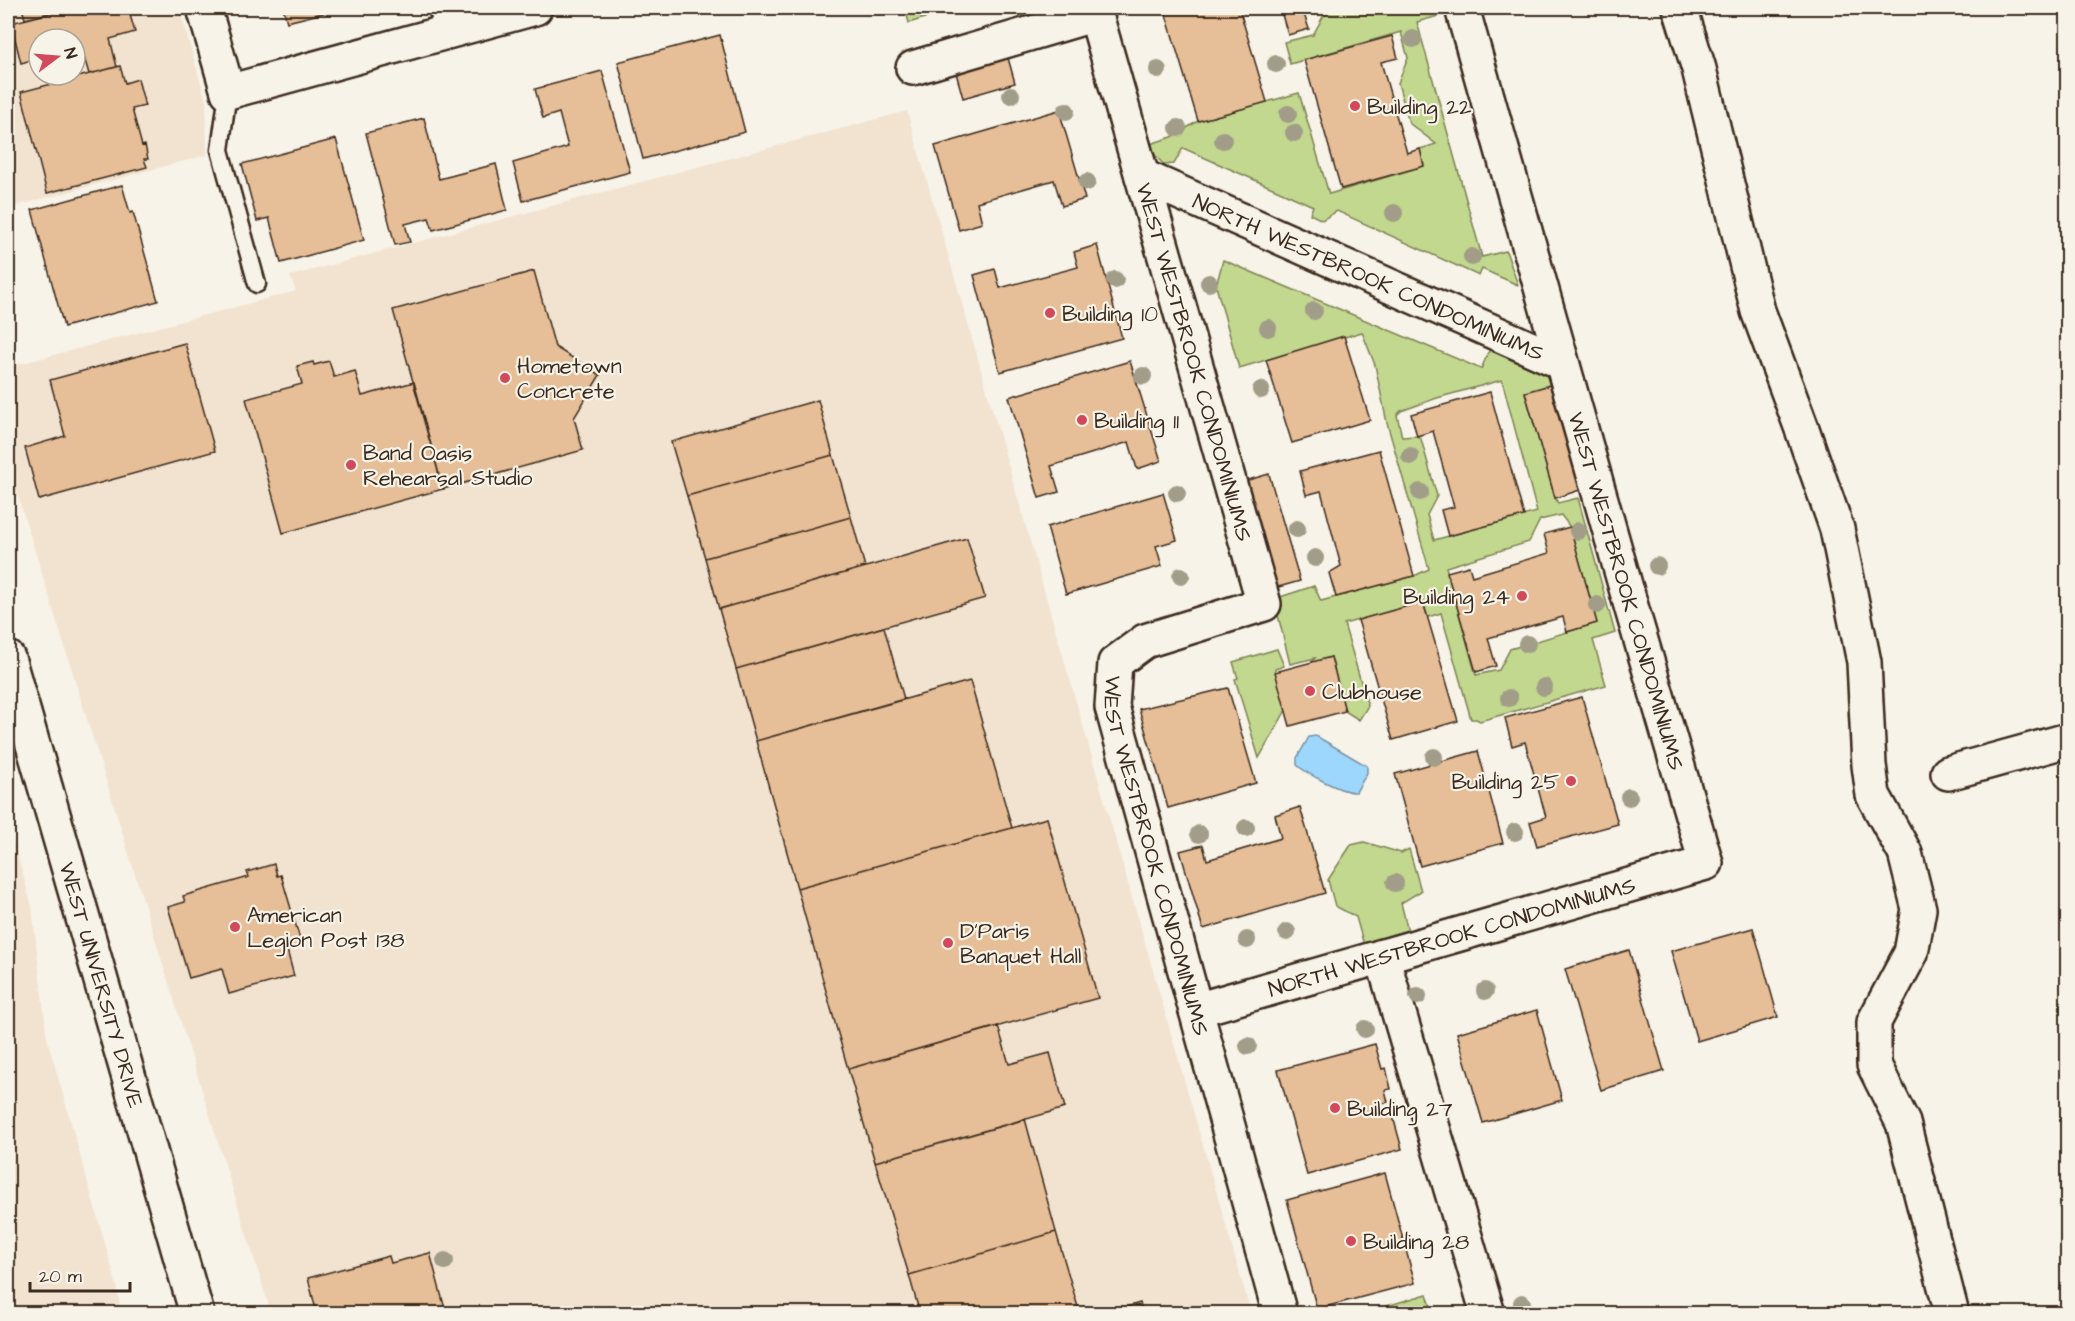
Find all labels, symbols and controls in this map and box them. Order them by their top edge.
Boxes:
north arrow [27,27,87,87]
text: N [59,45,82,61]
place label: Building 22 [1367,92,1472,124]
marker: Building 22 [1348,99,1362,113]
street label: WEST WESTBROOK CONDOMINIUMS [1128,179,1259,545]
street label: NORTH WESTBROOK CONDOMINIUMS [1188,186,1549,369]
place label: Building 10 [1062,299,1158,331]
marker: Building 10 [1043,306,1057,320]
place label: Hometown Concrete [517,351,622,407]
marker: Hometown Concrete [498,371,512,385]
place label: Building 11 [1094,406,1179,438]
street label: WEST WESTBROOK CONDOMINIUMS [1559,409,1692,774]
marker: Building 11 [1075,413,1089,427]
place label: Band Oasis Rehearsal Studio [363,438,533,494]
marker: Band Oasis Rehearsal Studio [344,458,358,472]
place label: Building 24 [1403,582,1510,614]
marker: Building 24 [1515,589,1529,603]
street label: WEST WESTBROOK CONDOMINIUMS [1095,674,1216,1039]
place label: Clubhouse [1322,677,1422,708]
marker: Clubhouse [1303,684,1317,698]
place label: Building 25 [1451,767,1559,799]
marker: Building 25 [1564,774,1578,788]
street label: WEST UNIVERSITY DRIVE [51,859,151,1112]
street label: NORTH WESTBROOK CONDOMINIUMS [1265,870,1639,1005]
place label: American Legion Post 138 [247,900,404,957]
place label: D'Paris Banquet Hall [960,916,1081,972]
marker: American Legion Post 138 [228,920,242,934]
marker: D'Paris Banquet Hall [941,936,955,950]
place label: Building 27 [1347,1094,1453,1126]
marker: Building 27 [1328,1101,1342,1115]
place label: Building 28 [1363,1227,1469,1259]
marker: Building 28 [1344,1234,1358,1248]
scale bar [30,1255,130,1293]
text: 20 m [39,1264,82,1289]

